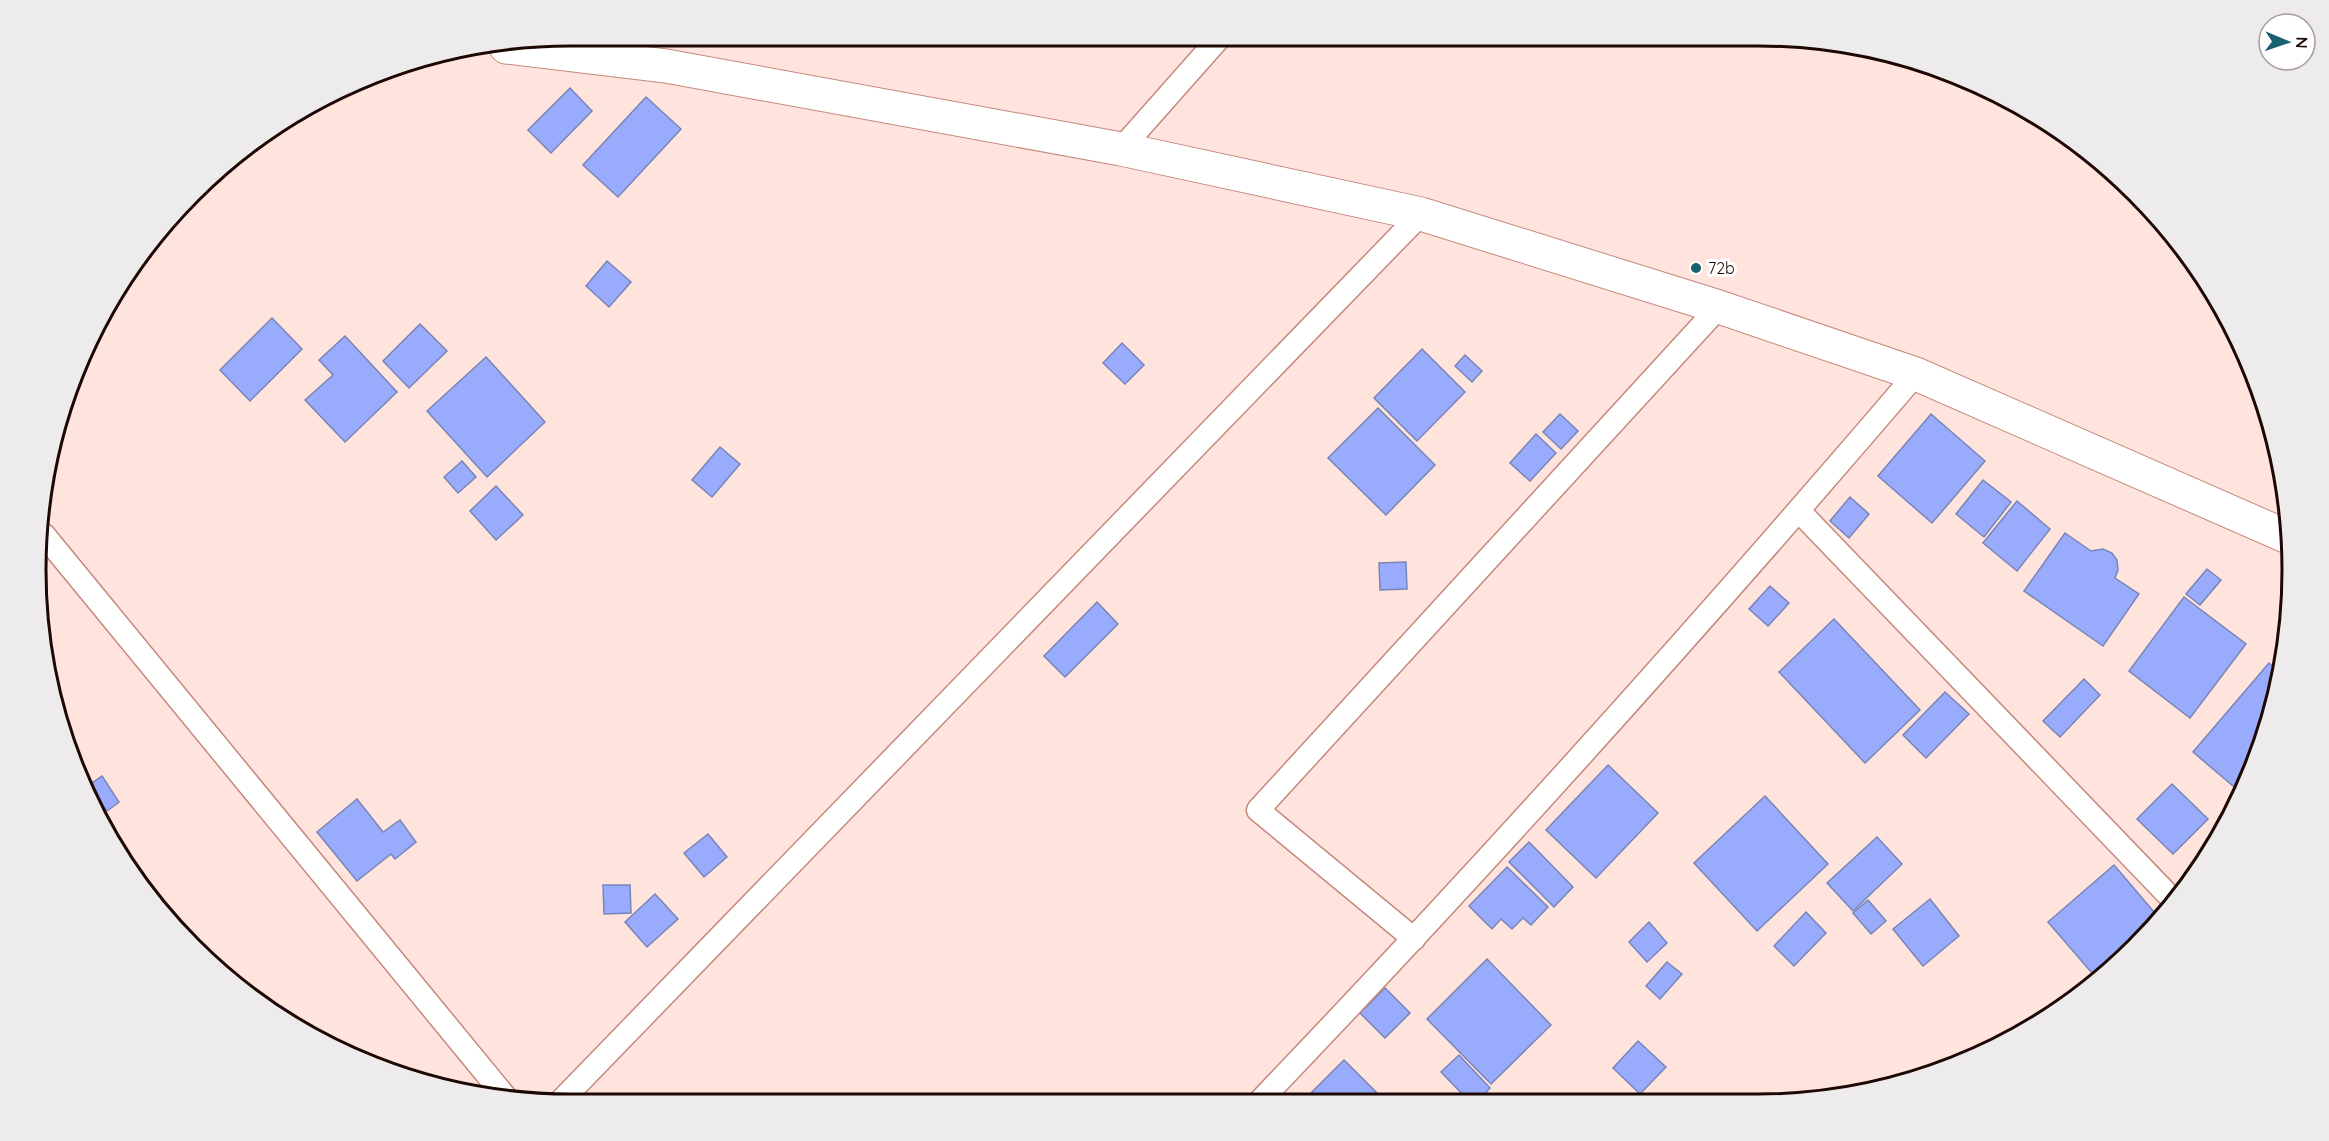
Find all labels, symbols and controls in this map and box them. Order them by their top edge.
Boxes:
north arrow [2257,12,2317,72]
text: N [2292,36,2312,49]
place label: 72b [1708,258,1735,278]
marker: 72b [1689,261,1703,275]

